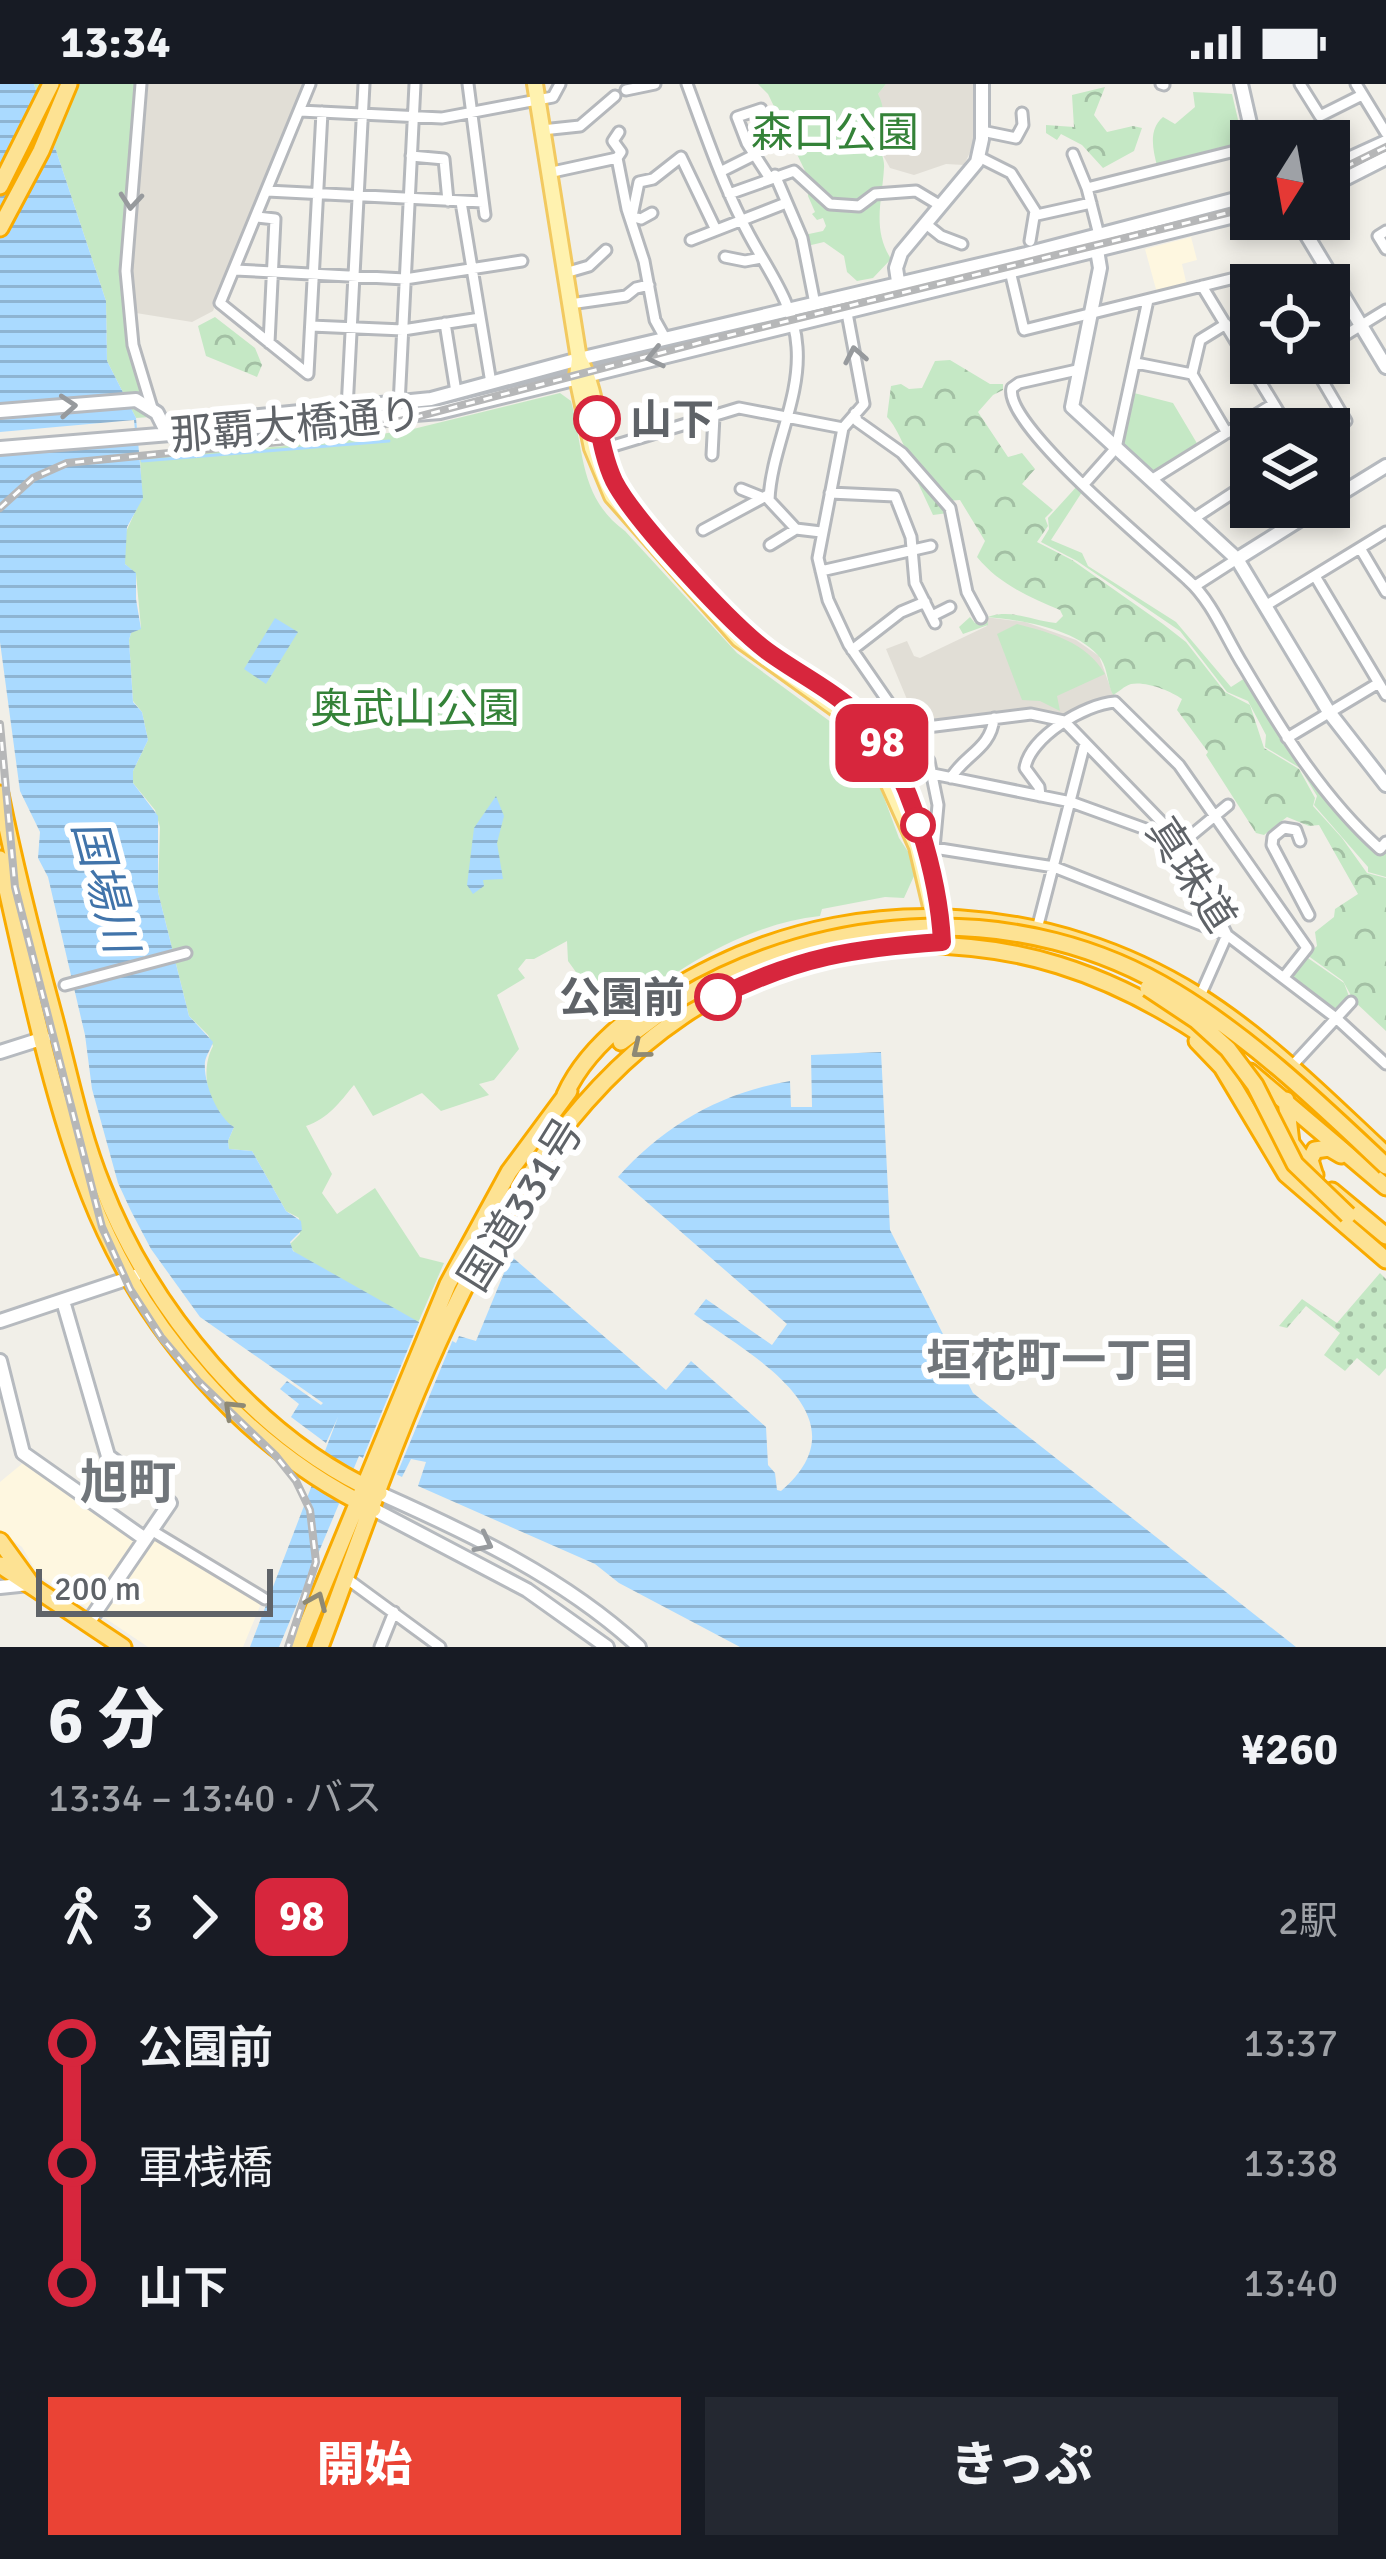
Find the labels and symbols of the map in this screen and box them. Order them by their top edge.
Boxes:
park label: 森口公園 [751,108,919,159]
north arrow [1230,120,1350,240]
one-way arrow [119,192,144,211]
one-way arrow [645,343,666,368]
one-way arrow [843,345,869,365]
street label: 那覇大橋通り [168,389,424,462]
one-way arrow [59,393,78,419]
place label: 山下 [630,395,714,446]
marker: 山下 [575,397,619,441]
park label: 奥武山公園 [310,684,520,735]
line badge: 98 [828,704,936,782]
street label: 真珠道 [1135,808,1246,942]
unlabelled marker [902,809,934,841]
water label: 国場川 [61,814,150,963]
place label: 公園前 [559,973,685,1024]
marker: 公園前 [696,975,740,1019]
one-way arrow [632,1035,654,1057]
street label: 国道331号 [448,1109,594,1301]
district label: 垣花町一丁目 [926,1334,1196,1389]
one-way arrow [224,1401,246,1423]
district label: 旭町 [80,1454,176,1513]
one-way arrow [472,1528,493,1552]
scale bar [36,1563,273,1616]
one-way arrow [303,1592,327,1613]

